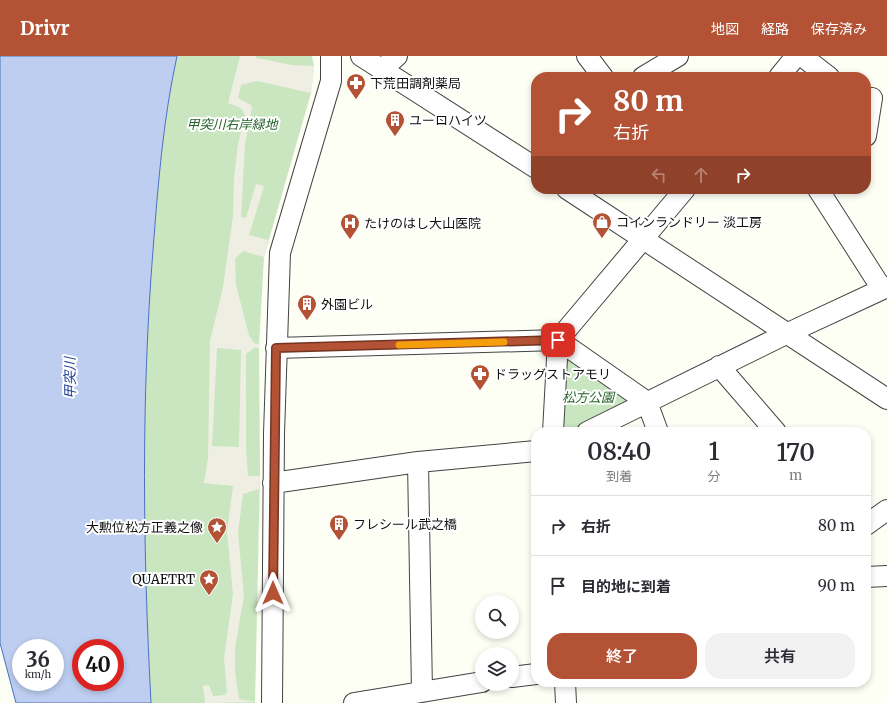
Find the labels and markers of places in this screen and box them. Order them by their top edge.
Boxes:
pharmacy icon: 下荒田調剤薬局 [345,72,367,100]
place label: 下荒田調剤薬局 [370,75,461,92]
building icon: ユーロハイツ [384,109,406,137]
place label: ユーロハイツ [409,112,487,129]
shop icon: コインランドリー 淡工房 [591,211,613,239]
hospital icon: たけのはし大山医院 [339,212,361,240]
place label: コインランドリー 淡工房 [616,214,762,231]
place label: たけのはし大山医院 [364,215,481,232]
building icon: 外園ビル [296,293,318,321]
place label: 外園ビル [321,296,373,313]
pin [541,323,575,357]
pharmacy icon: ドラッグストアモリ [469,363,491,391]
place label: ドラッグストアモリ [494,366,611,383]
building icon: フレシール武之橋 [328,513,350,541]
place icon: 大勲位松方正義之像 [206,516,228,544]
place label: フレシール武之橋 [353,516,457,533]
place label: 大勲位松方正義之像 [86,519,203,536]
place icon: QUAETRT [198,568,220,596]
place label: QUAETRT [132,571,195,588]

